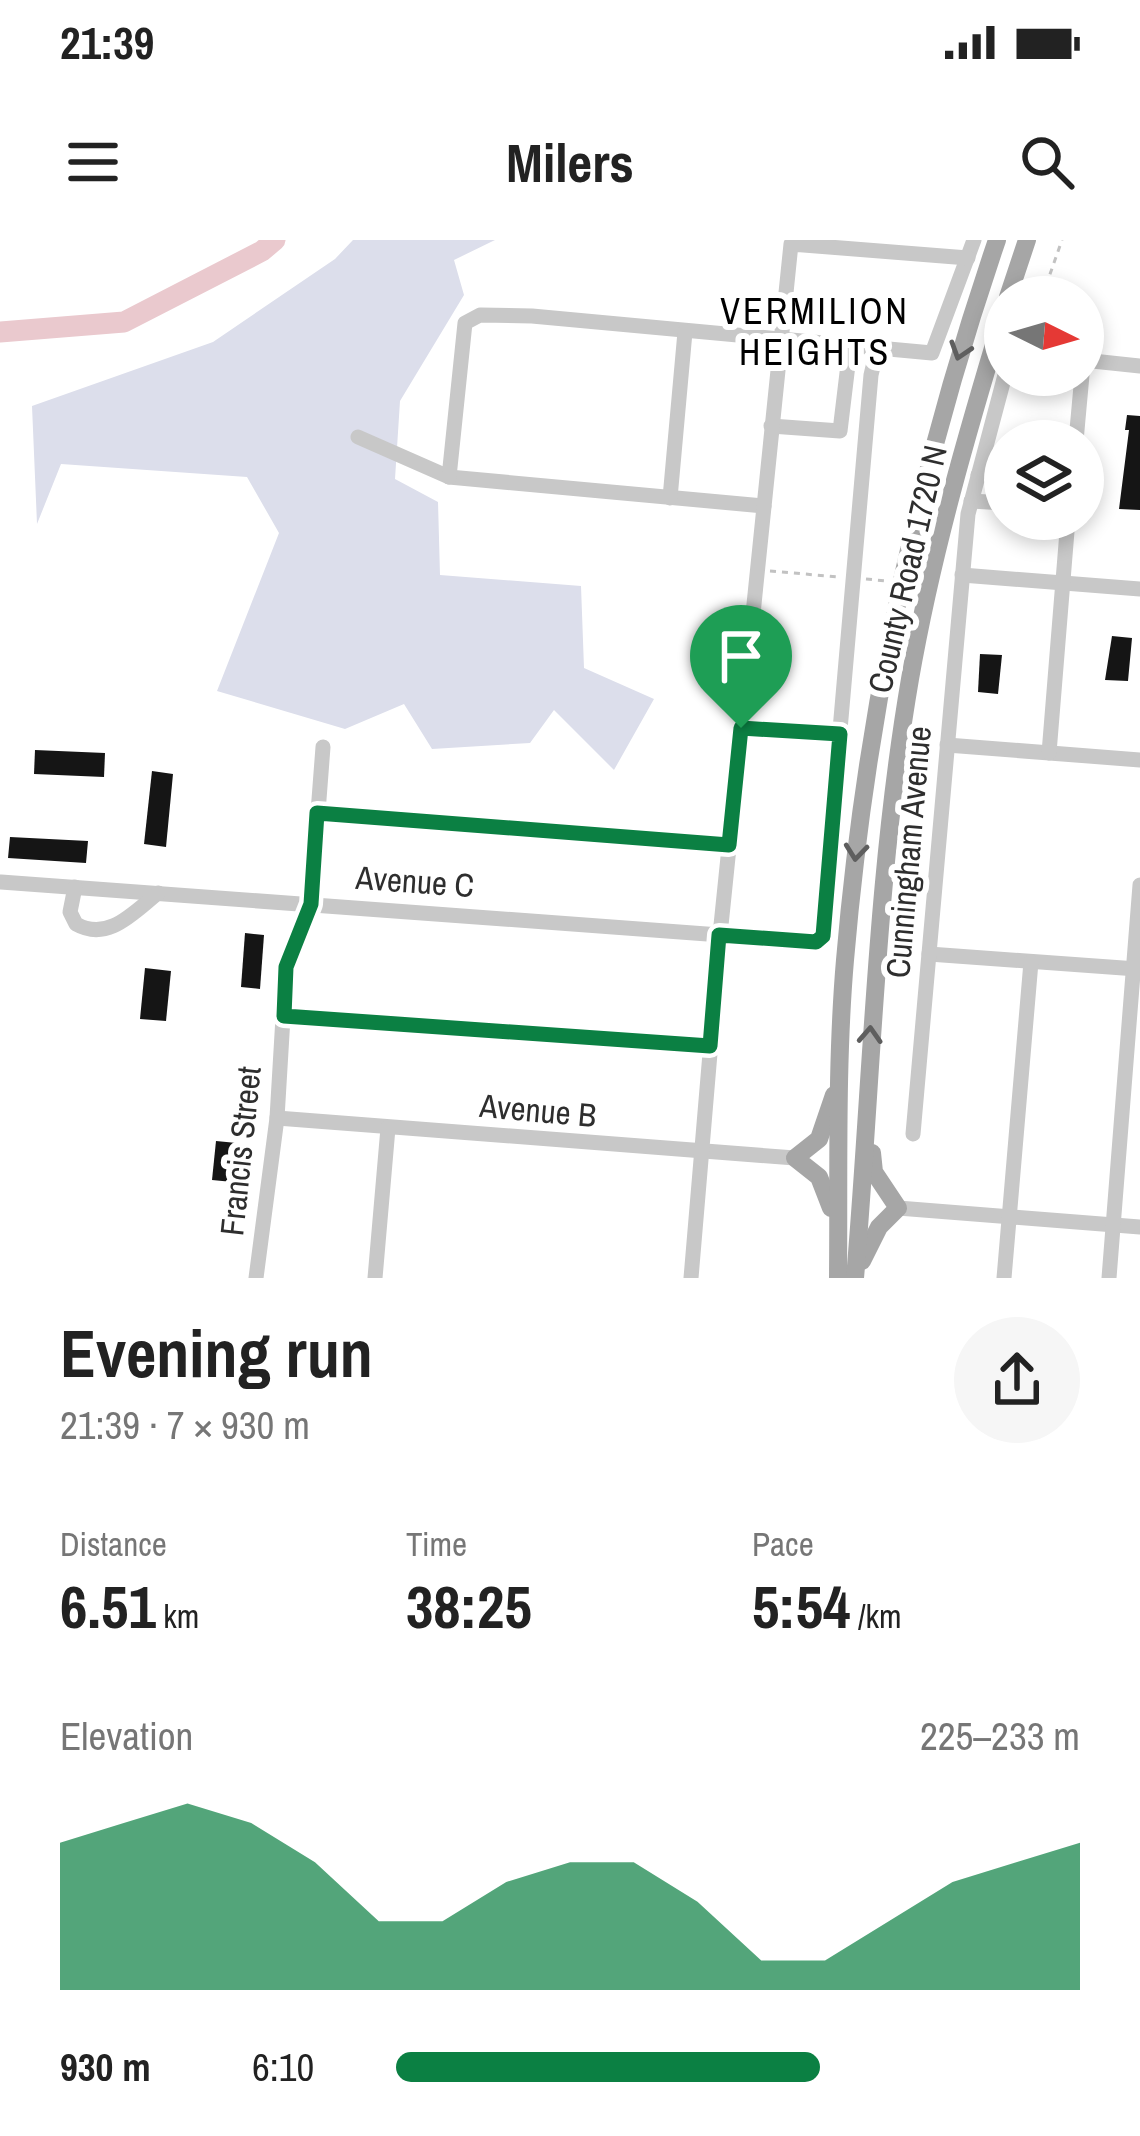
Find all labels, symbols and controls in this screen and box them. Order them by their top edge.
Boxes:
text: 21:39 [60,12,154,73]
text: Milers [506,126,634,199]
icon: menu [60,129,126,195]
icon: search [1014,129,1080,195]
north arrow [984,276,1104,396]
map controls [984,276,1104,540]
district label: VERMILION HEIGHTS [720,287,910,376]
one-way arrow [950,340,975,361]
button: layers [984,420,1104,540]
street label: County Road 1720 N [857,441,957,697]
pin [690,605,792,728]
icon: arrive [708,623,774,689]
street label: Cunningham Avenue [875,724,941,980]
one-way arrow [844,842,870,862]
street label: Avenue C [353,855,476,907]
one-way arrow [857,1026,883,1044]
street label: Francis Street [209,1064,271,1238]
street label: Avenue B [477,1083,598,1137]
text: Evening run [60,1309,373,1398]
button: share [954,1317,1080,1443]
text: 21:39 · 7 × 930 m [60,1399,310,1451]
text: Distance [60,1522,167,1566]
text: Time [406,1522,467,1566]
text: Pace [752,1522,814,1566]
text: 6.51 [60,1566,156,1647]
text: 38:25 [406,1566,532,1647]
text: 5:54 [752,1566,850,1647]
text: km [156,1594,199,1638]
text: /km [850,1594,902,1638]
text: Elevation [60,1710,193,1762]
text: 225–233 m [920,1710,1080,1762]
text: 930 m [60,2041,151,2093]
text: 6:10 [252,2041,314,2093]

